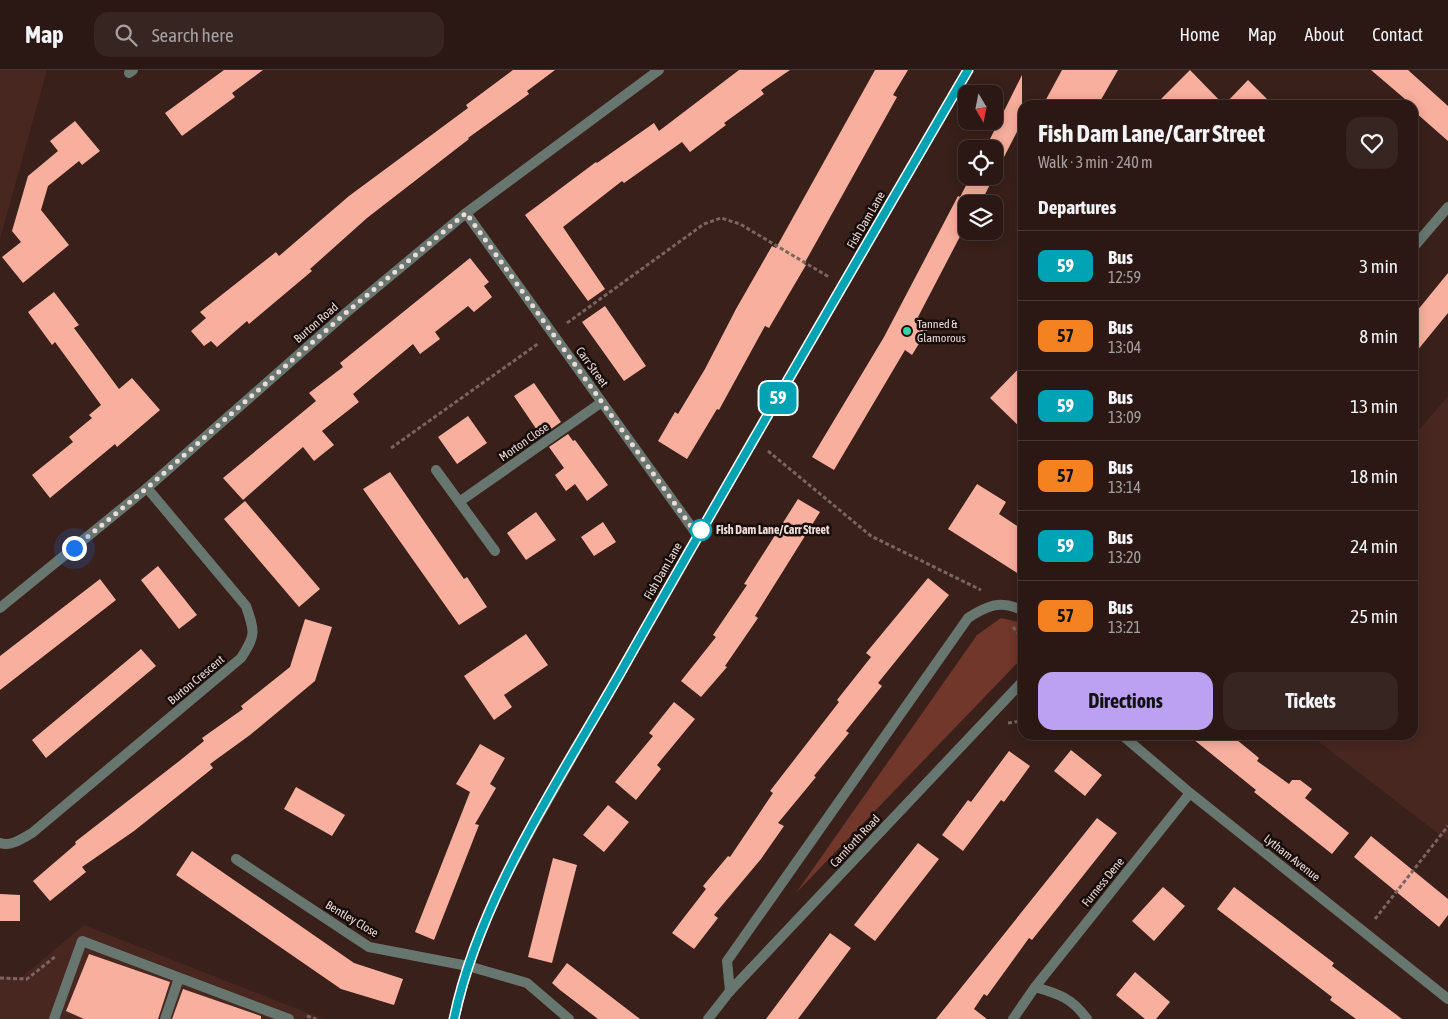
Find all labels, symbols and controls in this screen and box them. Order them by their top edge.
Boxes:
search box [94,12,444,57]
text: Map [25,21,64,48]
icon: search [112,21,140,49]
text: Search here [152,24,234,46]
text: Home [1180,24,1220,45]
text: Map [1248,24,1277,45]
text: About [1305,24,1344,45]
text: Contact [1372,24,1423,45]
north arrow [958,85,1002,130]
map controls [958,85,1003,240]
button: heart [1346,117,1398,169]
text: Fish Dam Lane/Carr Street [1038,120,1265,147]
button: locate [958,140,1003,185]
text: Walk · 3 min · 240 m [1038,153,1152,171]
street label: Fish Dam Lane [844,189,888,251]
button: layers [958,195,1003,240]
text: Departures [1038,196,1116,218]
text: Bus [1108,246,1133,268]
text: 59 [1057,255,1074,276]
text: 3 min [1359,255,1398,277]
text: 12:59 [1108,268,1141,286]
street label: Burton Road [291,300,341,346]
text: Bus [1108,316,1133,338]
place label: Tanned & Glamorous [917,317,966,345]
marker: Tanned & Glamorous [901,325,913,337]
text: 57 [1057,325,1074,346]
text: 8 min [1359,325,1398,347]
text: 13:04 [1108,338,1141,356]
street label: Carr Street [573,344,612,390]
line badge: 59 [756,382,800,414]
text: Bus [1108,386,1133,408]
text: 59 [770,387,786,408]
text: 59 [1057,395,1074,416]
text: 13 min [1350,395,1398,417]
text: 13:09 [1108,408,1141,426]
street label: Morton Close [497,420,551,464]
text: Bus [1108,456,1133,478]
text: 57 [1057,465,1074,486]
text: 18 min [1350,465,1398,487]
text: 13:14 [1108,478,1141,496]
marker: Fish Dam Lane/Carr Street [690,519,712,541]
place label: Fish Dam Lane/Carr Street [716,523,830,537]
text: Bus [1108,526,1133,548]
text: 59 [1057,535,1074,556]
text: 24 min [1350,535,1398,557]
your location [62,536,87,561]
street label: Fish Dam Lane [641,540,685,602]
text: 13:20 [1108,548,1141,566]
text: Bus [1108,596,1133,618]
text: 57 [1057,605,1074,626]
text: 25 min [1350,605,1398,627]
text: 13:21 [1108,618,1141,636]
street label: Burton Crescent [165,652,227,708]
button: Directions [1038,672,1213,730]
button: Tickets [1223,672,1398,730]
street label: Carnforth Road [827,812,883,870]
street label: Lytham Avenue [1261,832,1323,884]
street label: Furness Dene [1079,855,1127,909]
street label: Bentley Close [323,898,381,940]

